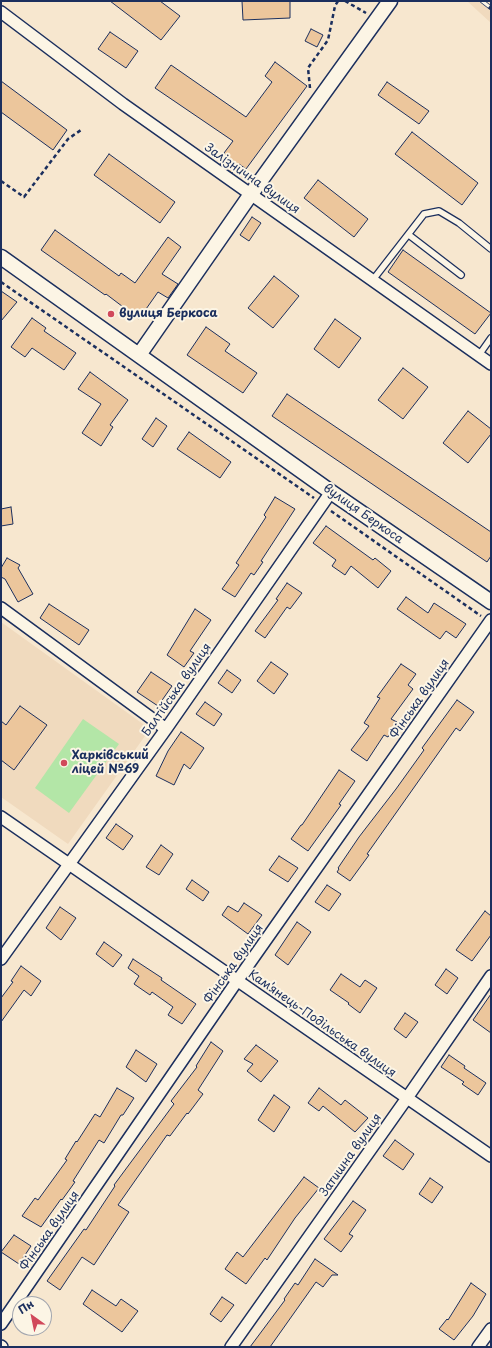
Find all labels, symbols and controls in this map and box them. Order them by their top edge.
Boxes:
street label: Залізнична вулиця [202,141,302,217]
place label: вулиця Беркоса [119,307,218,321]
marker: вулиця Беркоса [106,309,116,319]
street label: вулиця Беркоса [320,481,406,547]
street label: Балтійська вулиця [139,641,215,739]
street label: Фінська вулиця [387,656,453,742]
place label: Харківський ліцей №69 [72,749,149,777]
marker: Харківський ліцей №69 [59,758,69,768]
street label: Фінська вулиця [201,921,267,1007]
street label: Кам’янець-Подільська вулиця [245,967,399,1081]
street label: Затишна вулиця [317,1111,385,1199]
street label: Фінська вулиця [17,1188,83,1274]
text: Пн [14,1295,37,1318]
north arrow [12,1296,52,1336]

